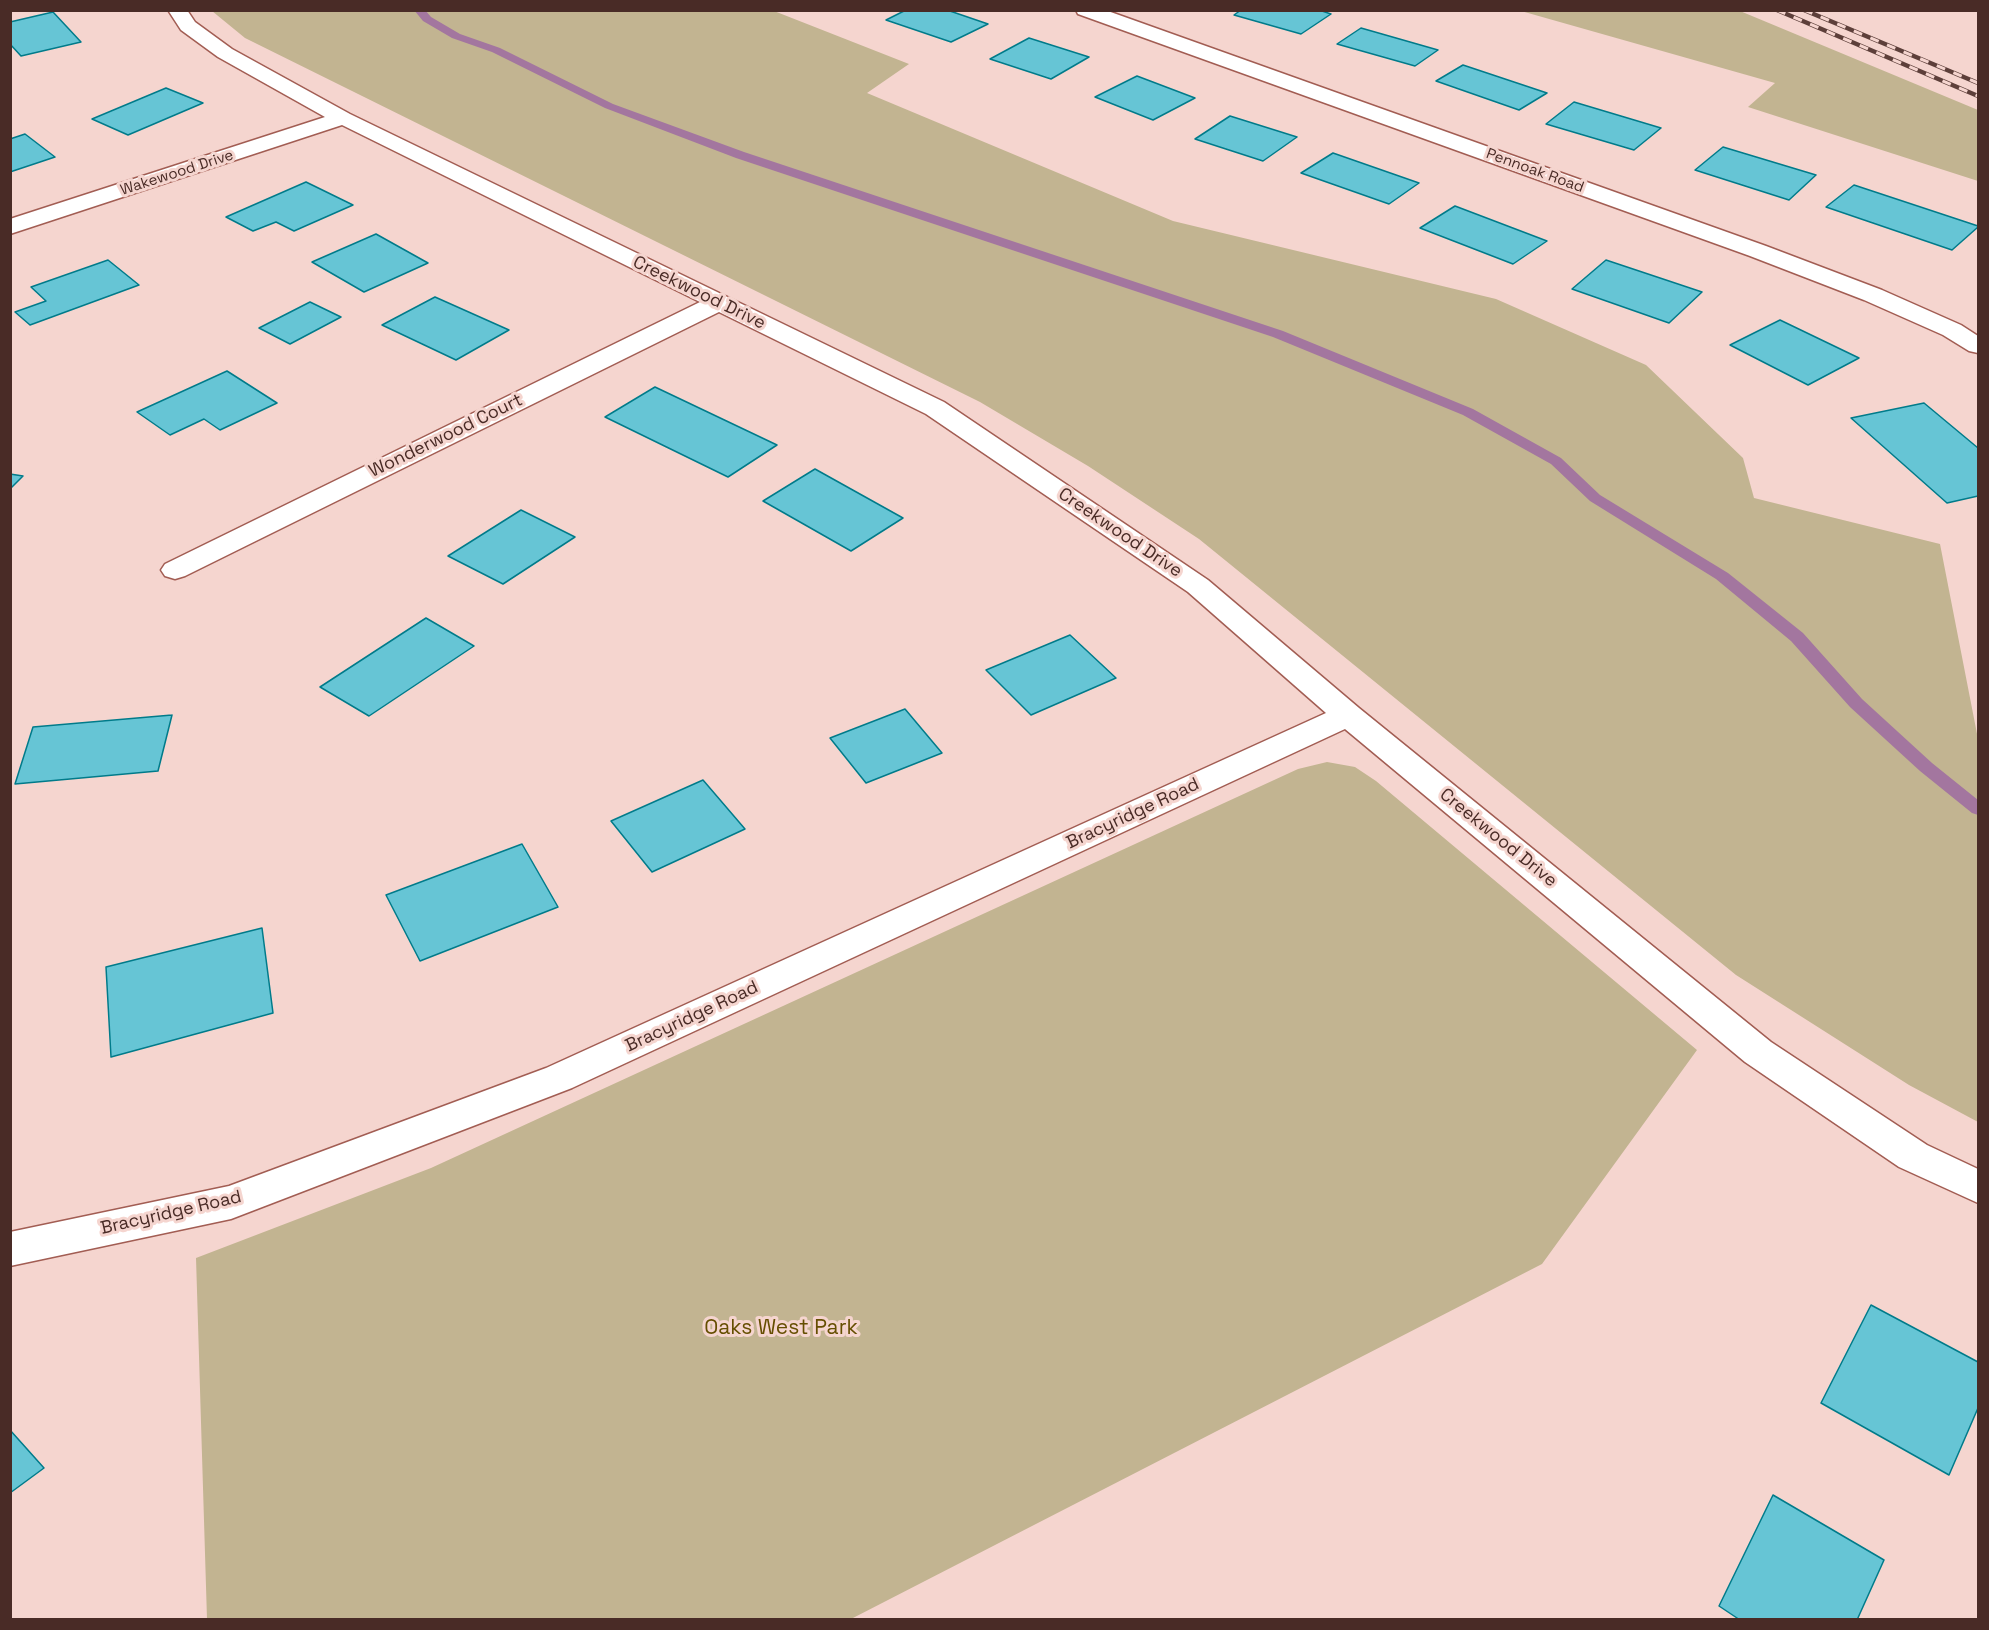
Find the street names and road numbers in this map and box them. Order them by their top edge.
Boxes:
street label: Pennoak Road [1484,145,1586,197]
street label: Wakewood Drive [118,146,236,200]
street label: Creekwood Drive [629,252,769,334]
street label: Wonderwood Court [366,389,526,483]
street label: Creekwood Drive [1054,484,1186,582]
street label: Bracyridge Road [1063,774,1203,854]
street label: Creekwood Drive [1435,784,1561,892]
street label: Bracyridge Road [622,977,762,1057]
street label: Bracyridge Road [98,1186,244,1240]

